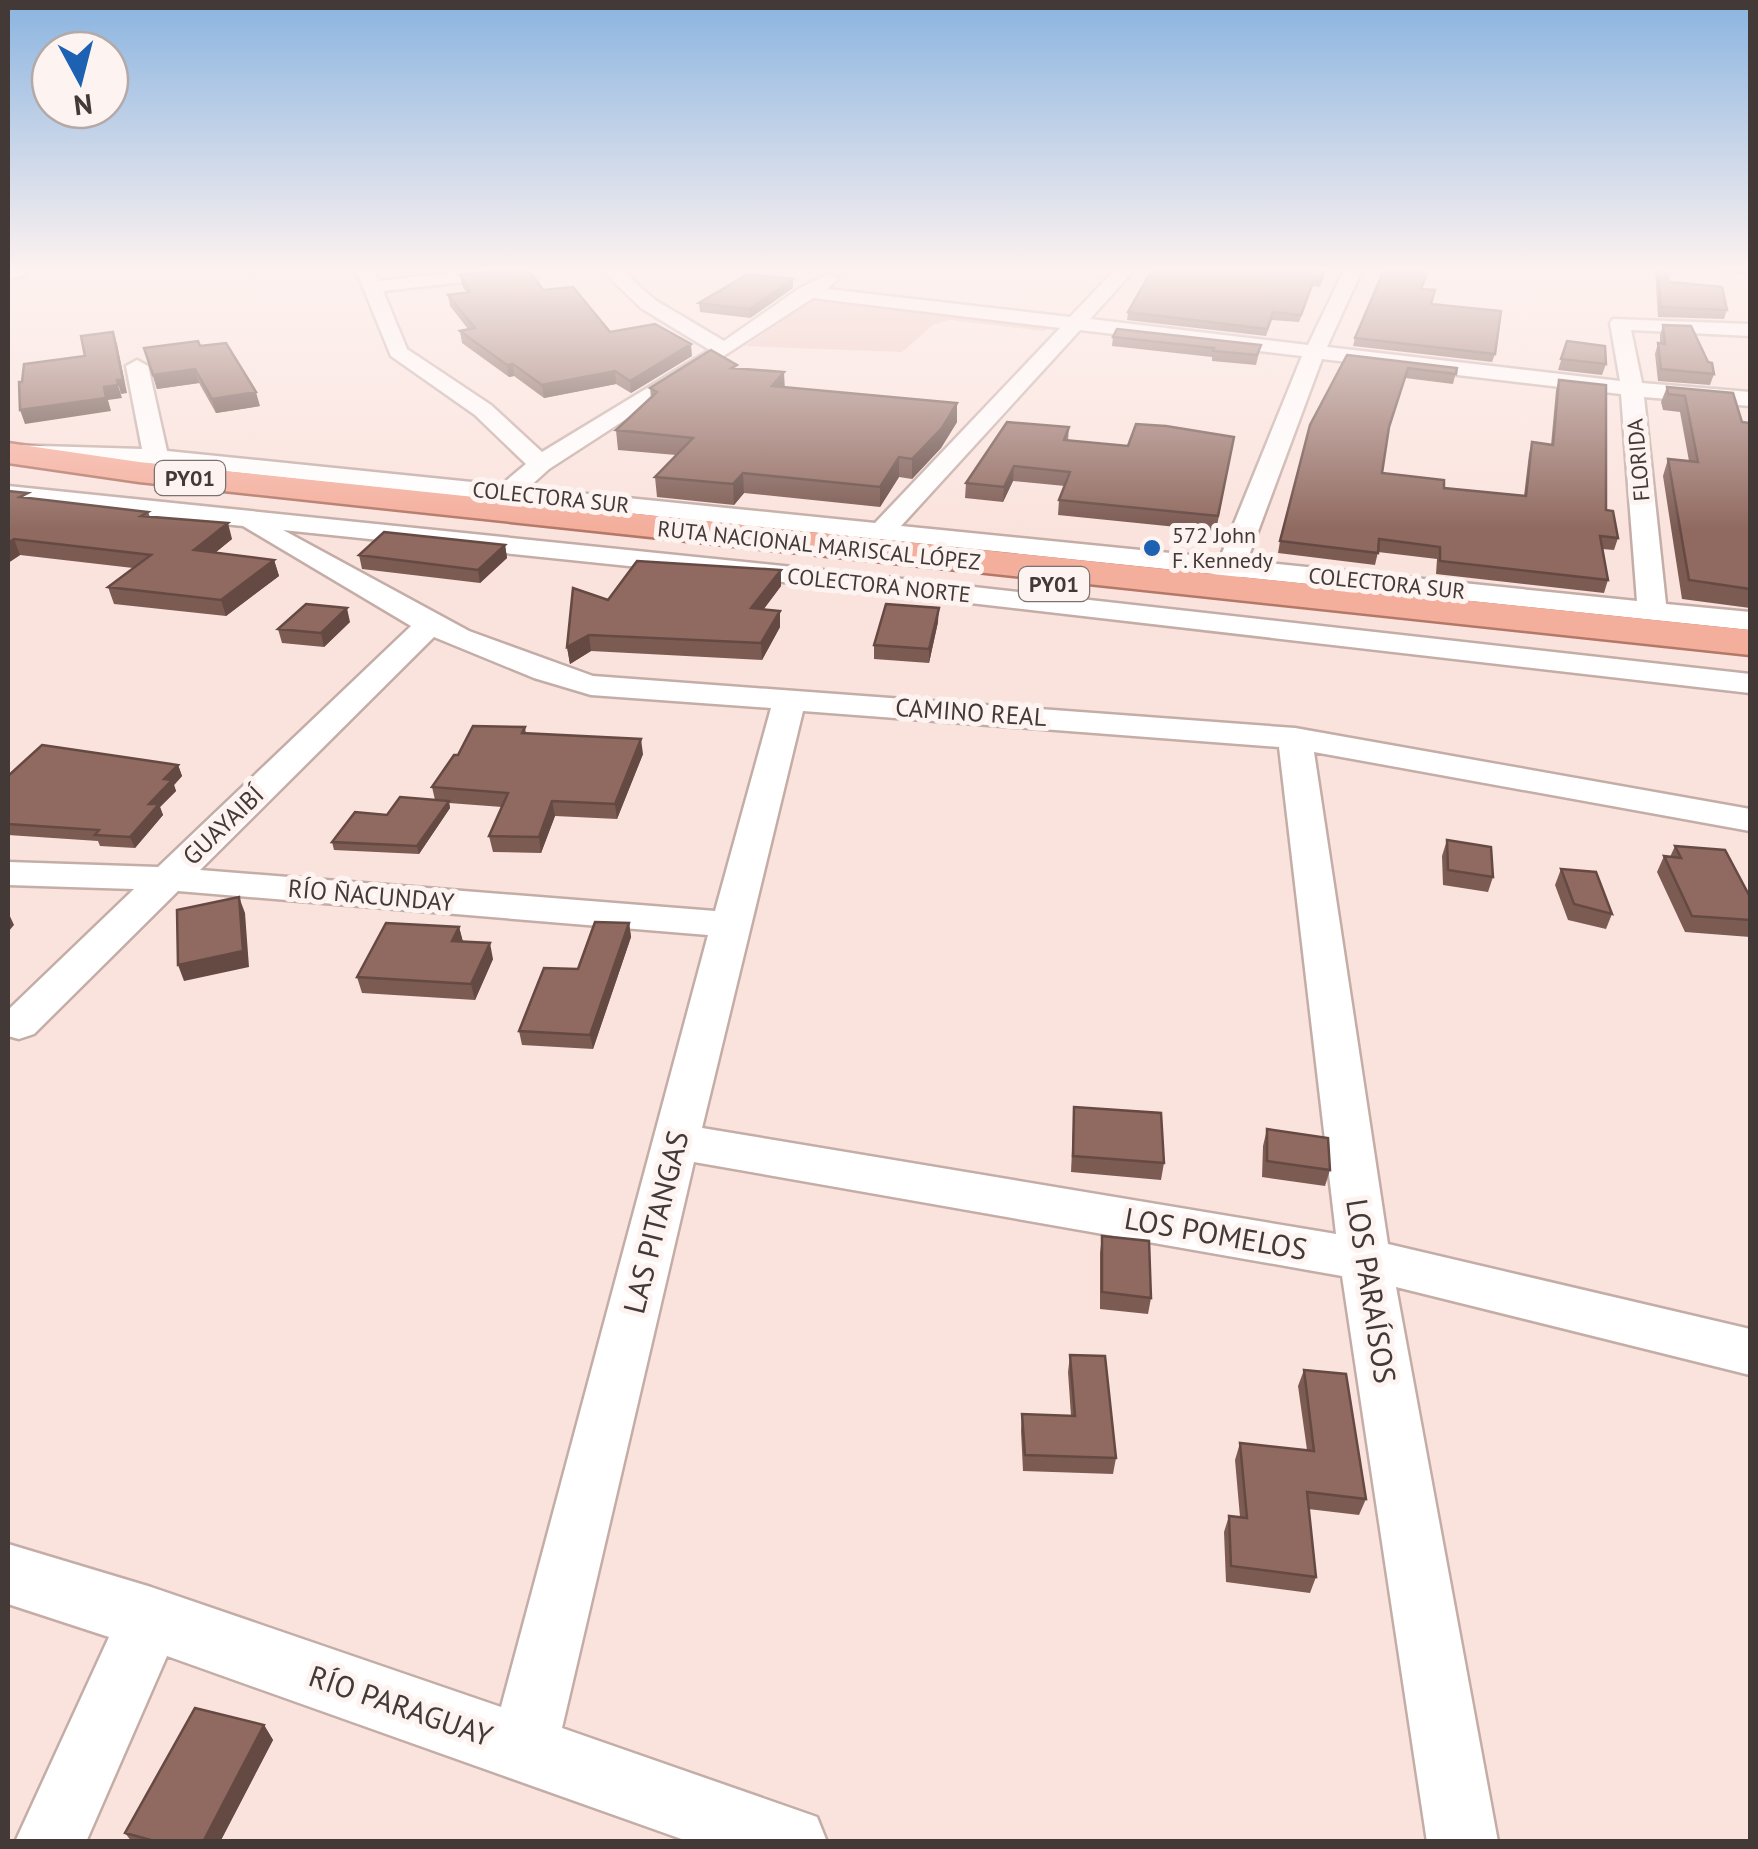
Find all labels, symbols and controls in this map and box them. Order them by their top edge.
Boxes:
north arrow [30,30,130,130]
text: N [72,86,94,125]
street label: FLORIDA [1620,418,1656,502]
road number: PY01 [155,461,225,495]
street label: COLECTORA SUR [471,475,631,519]
street label: RUTA NACIONAL MARISCAL LÓPEZ [656,514,982,576]
place label: 572 John F. Kennedy [1172,521,1274,574]
marker: 572 John F. Kennedy [1141,537,1163,559]
street label: COLECTORA NORTE [786,561,972,609]
street label: COLECTORA SUR [1307,561,1467,605]
road number: PY01 [1019,567,1089,601]
street label: CAMINO REAL [894,691,1048,733]
street label: GUAYAIBÍ [176,778,271,871]
street label: RÍO ÑACUNDAY [287,872,455,918]
street label: LAS PITANGAS [613,1127,697,1317]
street label: LOS PARAÍSOS [1338,1196,1406,1386]
street label: LOS POMELOS [1122,1198,1310,1268]
street label: RÍO PARAGUAY [304,1655,498,1755]

